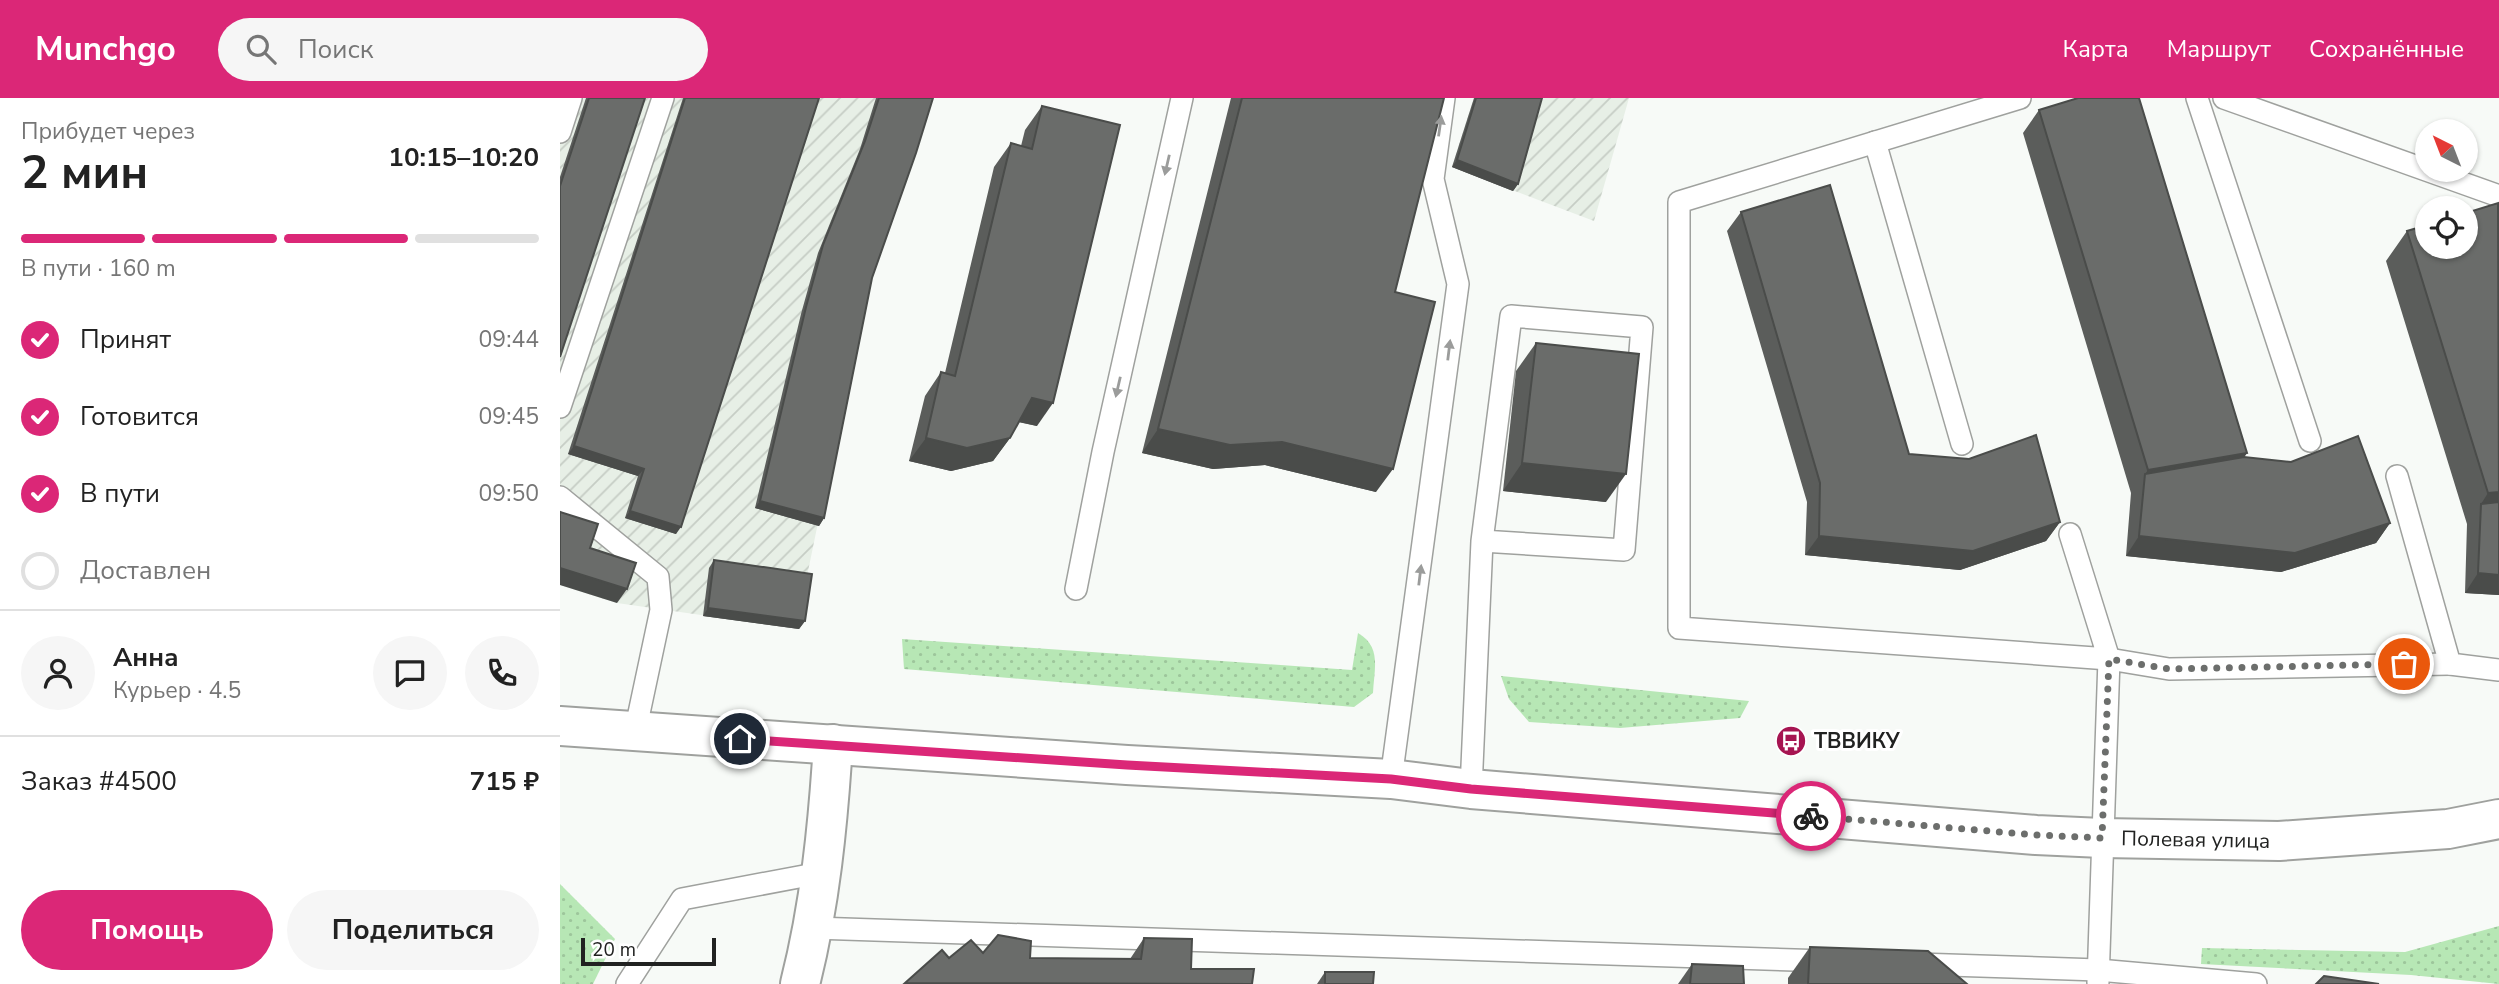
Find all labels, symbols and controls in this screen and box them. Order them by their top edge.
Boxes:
search box [218,18,708,81]
text: Munchgo [35,27,176,72]
icon: search [242,30,280,68]
text: Поиск [298,32,373,67]
text: Карта [2063,33,2129,65]
text: Маршрут [2167,33,2271,65]
text: Сохранённые [2309,33,2464,65]
one-way arrow [1435,115,1446,137]
text: Прибудет через [21,116,195,147]
north arrow [2415,119,2478,182]
map controls [2415,119,2478,259]
text: 10:15–10:20 [388,140,539,175]
text: 2 мин [21,141,148,204]
one-way arrow [1161,154,1172,176]
button: locate [2415,196,2478,259]
text: В пути · 160 m [21,253,176,284]
icon: check [21,321,59,359]
text: Принят [80,322,171,357]
text: 09:44 [479,324,539,355]
one-way arrow [1444,339,1455,361]
one-way arrow [1112,376,1123,398]
icon: check [21,398,59,436]
text: Готовится [80,399,199,434]
text: 09:45 [479,401,539,432]
icon: check [21,475,59,513]
text: В пути [80,476,160,511]
text: 09:50 [479,478,539,509]
text: Доставлен [80,553,211,588]
one-way arrow [1414,564,1425,586]
pin [2374,634,2434,694]
button: person [21,636,95,710]
button: chat [373,636,447,710]
button: phone [465,636,539,710]
text: Анна [113,640,179,675]
icon: bag [2385,645,2423,683]
text: Курьер · 4.5 [113,675,241,706]
pin [710,709,770,769]
icon: home [721,720,759,758]
bus stop icon: ТВВИКУ [1774,724,1808,758]
place label: ТВВИКУ [1814,727,1901,755]
text: Заказ #4500 [21,764,177,799]
text: 715 ₽ [470,764,539,799]
courier [1776,781,1846,851]
icon: bike [1792,797,1830,835]
street label: Полевая улица [2121,824,2271,855]
button: Помощь [21,890,273,970]
button: Поделиться [287,890,539,970]
scale bar [581,935,716,967]
text: 20 m [592,937,636,963]

